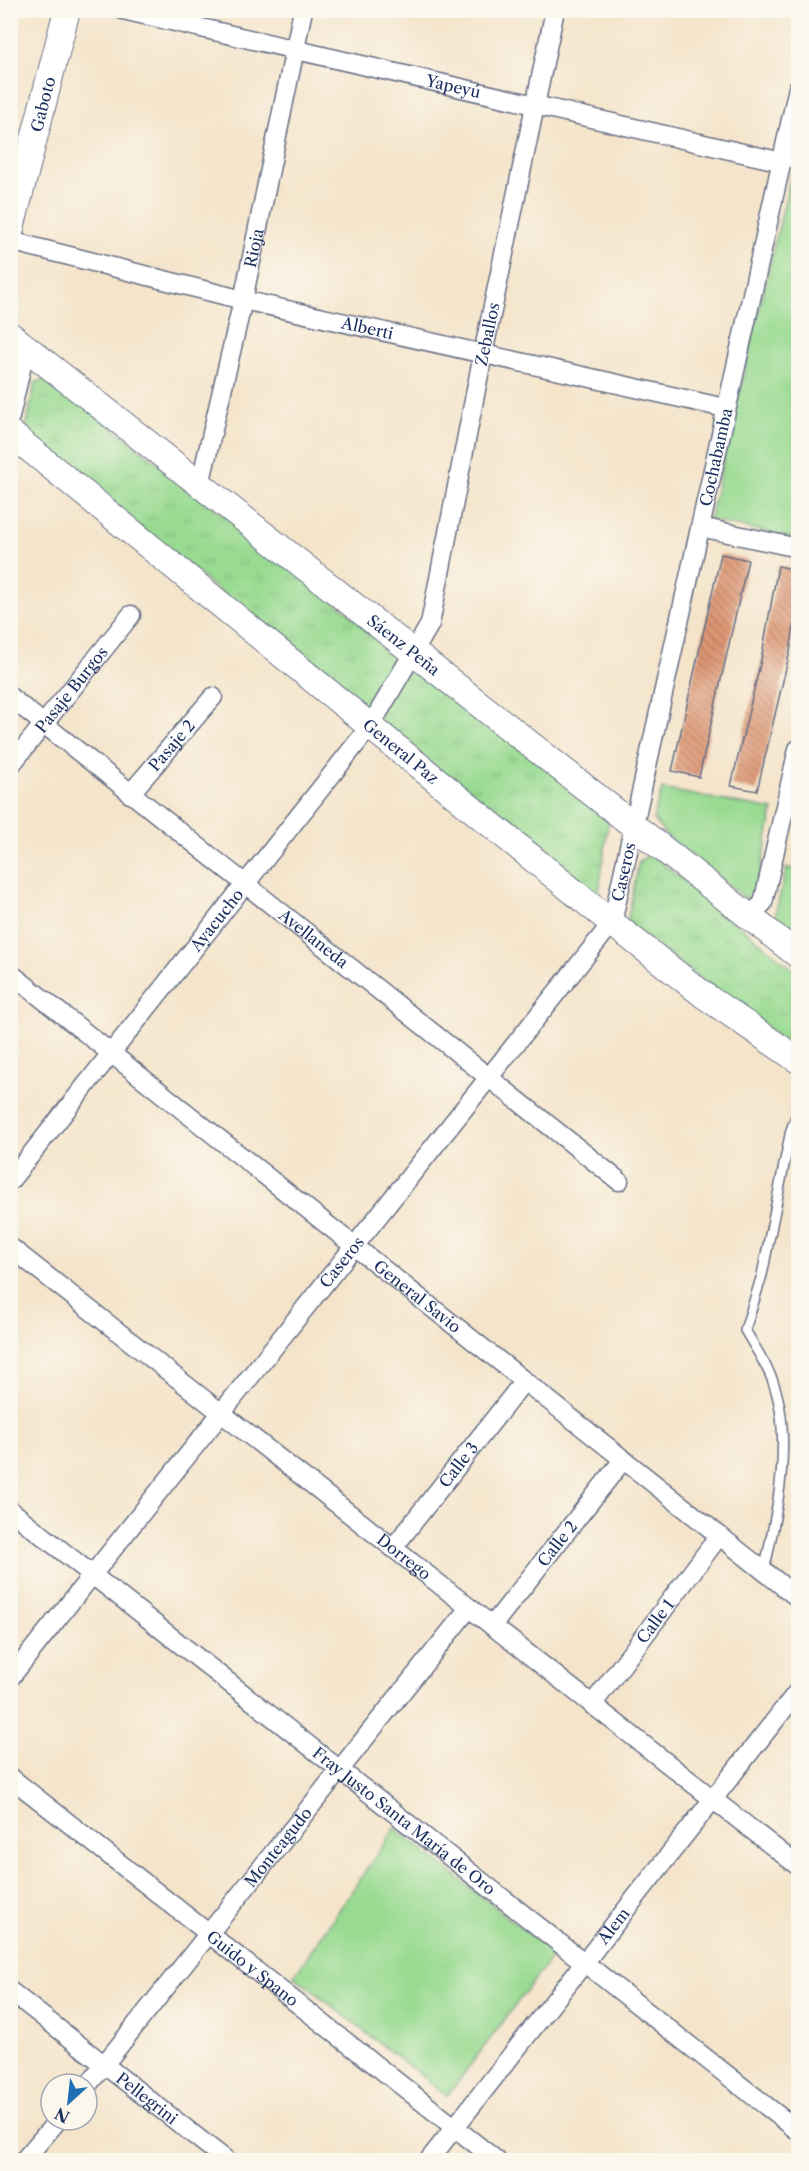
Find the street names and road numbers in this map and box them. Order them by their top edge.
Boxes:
street label: Yapeyú [423,70,483,102]
street label: Gaboto [26,74,60,134]
street label: Rioja [240,226,268,269]
street label: Zeballos [471,301,504,368]
street label: Alberti [339,312,395,343]
street label: Cochabamba [695,405,737,508]
street label: Sáenz Peña [363,610,445,680]
street label: Pasaje Burgos [31,642,112,737]
street label: General Paz [359,714,443,788]
street label: Pasaje 2 [144,716,199,775]
street label: Caseros [607,840,640,903]
street label: Ayacucho [185,884,248,956]
street label: Avellaneda [274,904,353,972]
street label: Caseros [315,1232,368,1292]
street label: General Savio [370,1255,465,1337]
street label: Calle 3 [434,1438,482,1491]
street label: Calle 2 [533,1517,581,1570]
street label: Dorrego [373,1529,435,1584]
street label: Calle 1 [632,1595,678,1647]
street label: Fray Justo Santa María de Oro [309,1743,500,1899]
street label: Monteagudo [240,1803,316,1891]
street label: Alem [592,1904,634,1949]
street label: Guido y Spano [203,1926,303,2011]
street label: Pellegrini [112,2068,182,2129]

